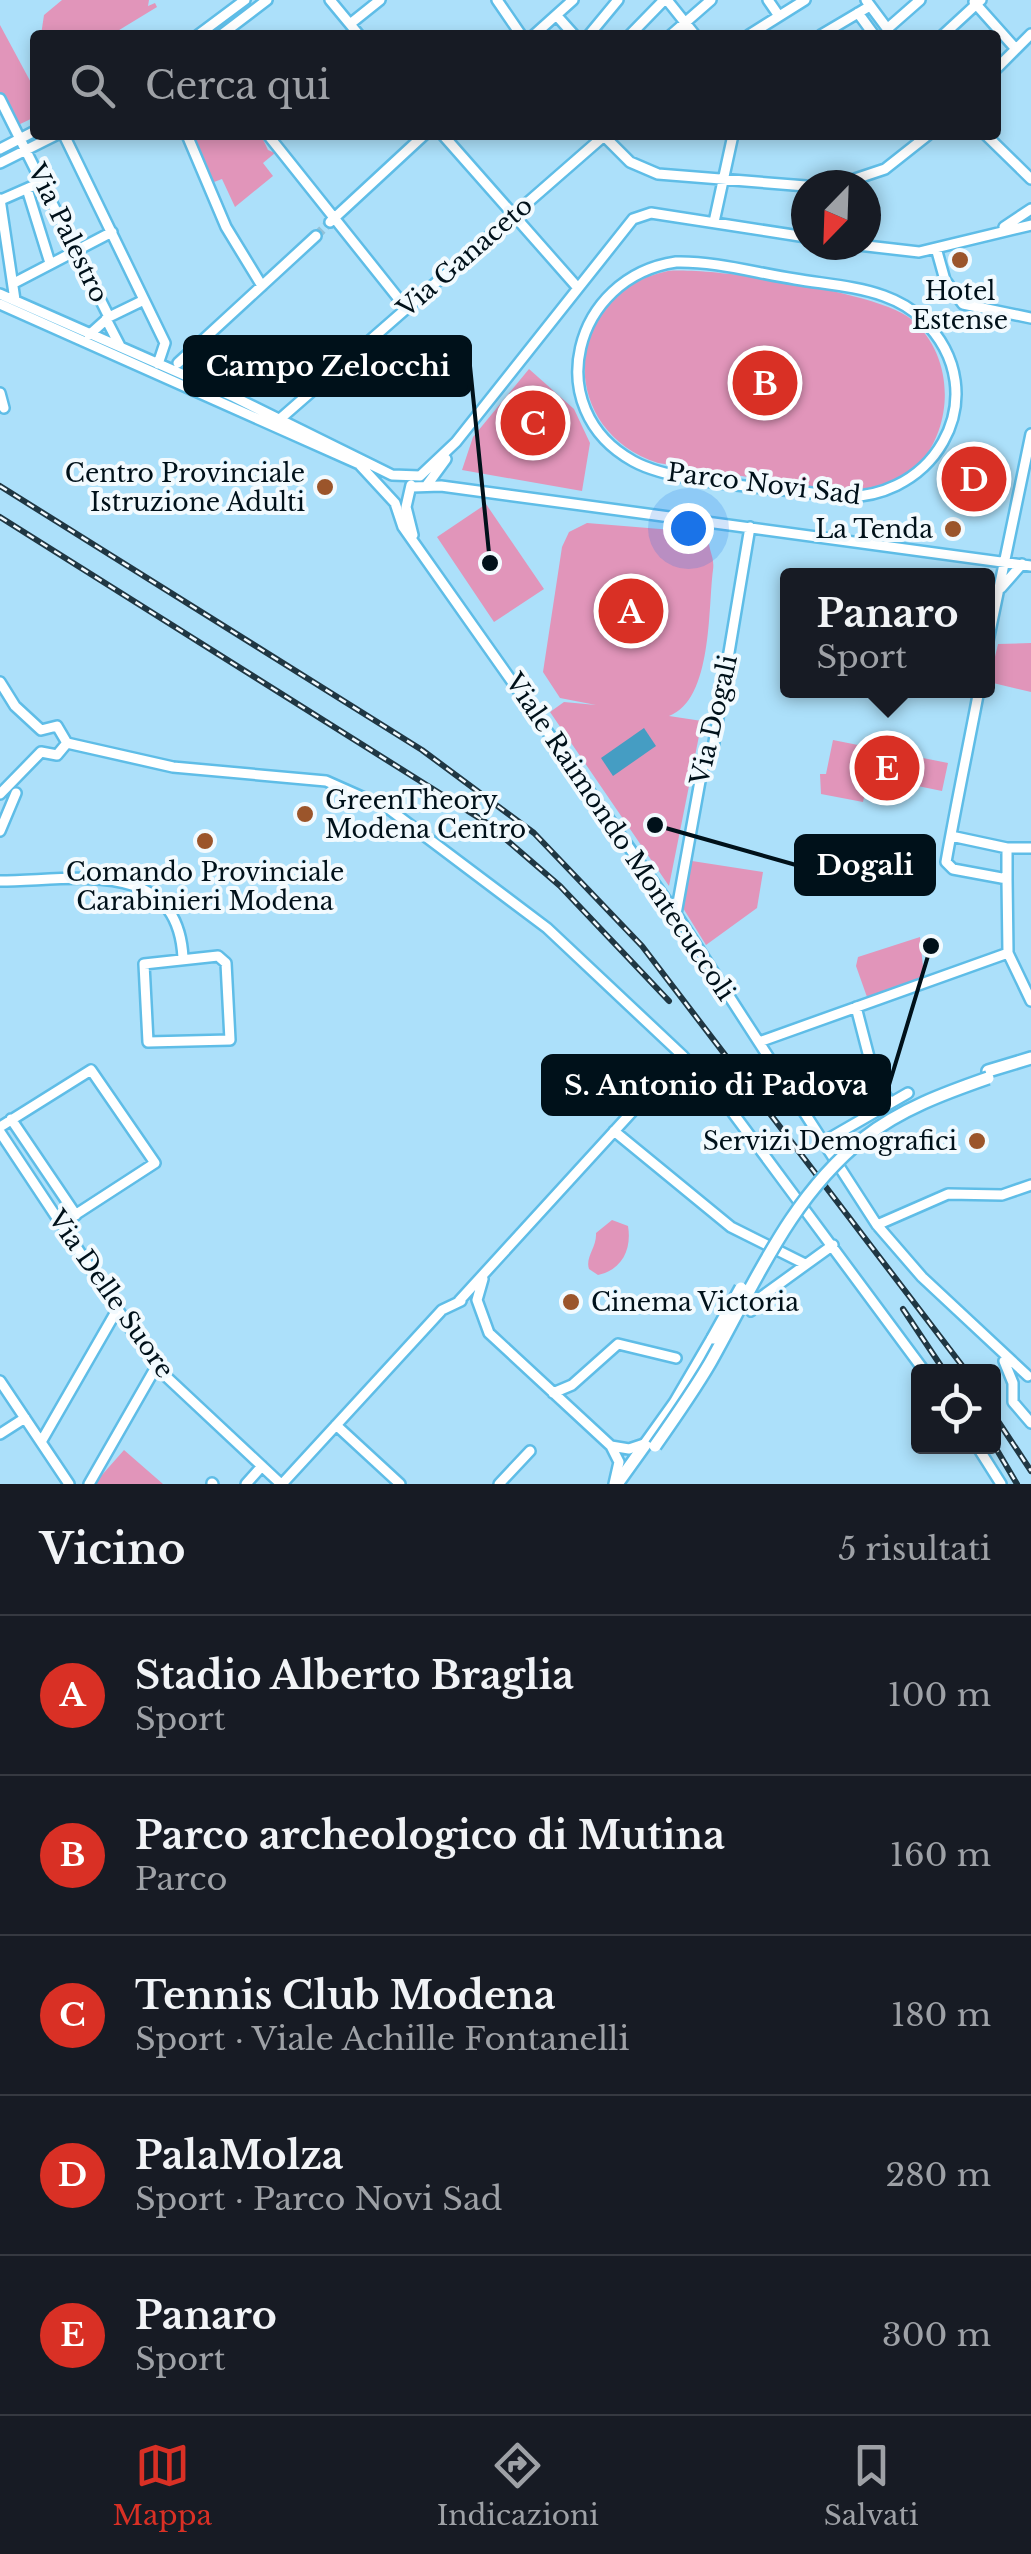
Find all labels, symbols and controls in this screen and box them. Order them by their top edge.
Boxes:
search box [30,30,1001,140]
icon: search [65,58,120,113]
text: Cerca qui [145,62,330,109]
street label: Via Palestro [21,158,115,307]
north arrow [791,170,881,260]
street label: Via Ganaceto [390,190,539,325]
marker: Hotel Estense [949,249,971,271]
place label: Hotel Estense [912,276,1008,336]
callout: Campo Zelocchi [185,337,470,395]
pin: B [732,346,798,420]
text: Campo Zelocchi [206,349,450,384]
pin: C [500,386,566,460]
pin: D [942,442,1006,516]
street label: Parco Novi Sad [665,457,863,511]
place label: Centro Provinciale Istruzione Adulti [65,458,305,518]
marker: Centro Provinciale Istruzione Adulti [314,476,336,498]
your location [663,503,714,554]
place label: La Tenda [815,514,933,545]
marker: La Tenda [942,518,964,540]
popup [780,568,995,698]
pin: A [598,574,664,648]
text: Panaro [817,590,958,637]
text: Sport [817,637,907,677]
street label: Via Dogali [684,651,744,789]
street label: Viale Raimondo Montecuccoli [498,667,742,1007]
pin: E [854,730,920,806]
place label: GreenTheory Modena Centro [325,785,526,845]
marker: GreenTheory Modena Centro [294,803,316,825]
marker: Comando Provinciale Carabinieri Modena [194,830,216,852]
callout: Dogali [796,836,934,894]
text: Dogali [816,848,914,883]
place label: Comando Provinciale Carabinieri Modena [66,857,344,917]
callout: S. Antonio di Padova [543,1056,889,1114]
text: S. Antonio di Padova [564,1068,868,1103]
place label: Servizi Demografici [703,1126,957,1157]
marker: Servizi Demografici [966,1130,988,1152]
street label: Via Delle Suore [41,1203,180,1384]
place label: Cinema Victoria [591,1287,799,1318]
marker: Cinema Victoria [560,1291,582,1313]
map controls [911,1364,1001,1454]
button: locate [911,1364,1001,1454]
text: Vicino [40,1523,185,1575]
text: 5 risultati [838,1529,991,1569]
text: Stadio Alberto Braglia [135,1652,574,1699]
text: A [60,1675,85,1715]
text: 100 m [888,1675,991,1715]
text: Sport [135,1699,226,1739]
text: Parco archeologico di Mutina [135,1812,725,1859]
text: B [60,1835,85,1875]
text: 160 m [890,1835,991,1875]
text: Parco [135,1859,227,1899]
text: Tennis Club Modena [135,1972,556,2019]
text: C [59,1995,86,2035]
text: 180 m [891,1995,991,2035]
text: Sport · Viale Achille Fontanelli [135,2019,629,2059]
text: PalaMolza [135,2132,344,2179]
text: D [58,2155,87,2195]
text: 280 m [886,2155,991,2195]
text: Sport · Parco Novi Sad [135,2179,502,2219]
text: Panaro [135,2292,277,2339]
text: E [60,2315,85,2355]
text: 300 m [882,2315,991,2355]
text: Sport [135,2339,226,2379]
tab: Mappa [112,2438,212,2533]
tab: Indicazioni [437,2438,599,2533]
tab: Salvati [824,2438,919,2533]

